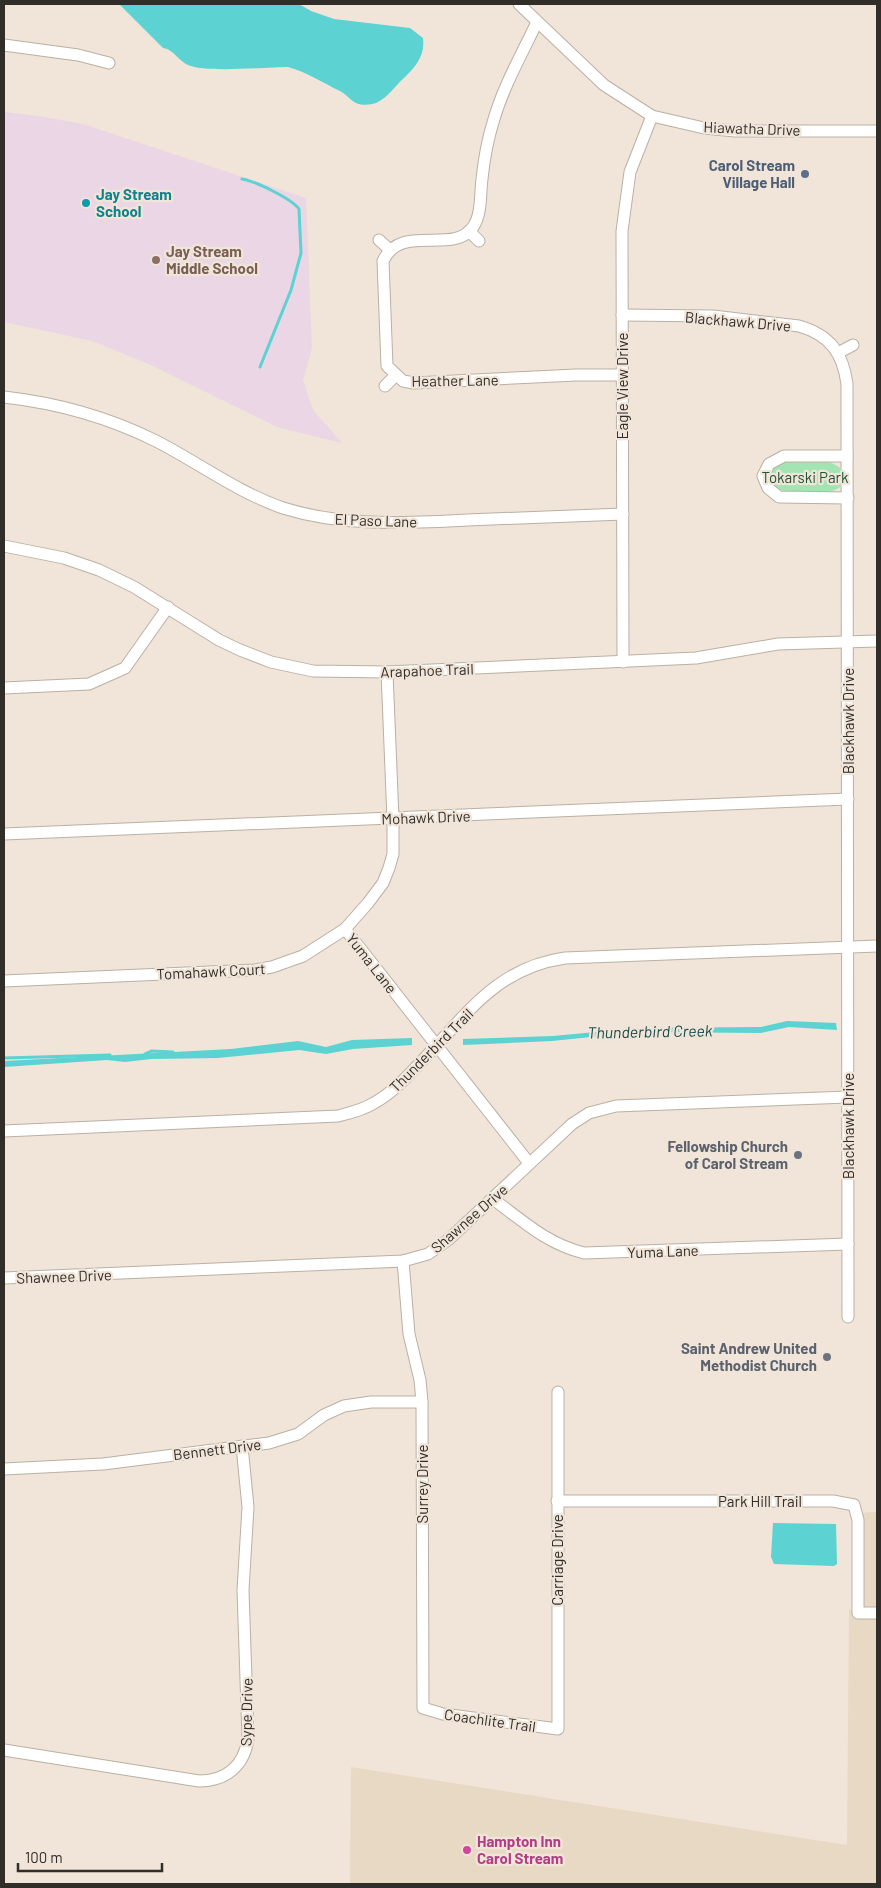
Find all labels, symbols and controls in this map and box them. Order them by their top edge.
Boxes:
street label: Hiawatha Drive [703,117,801,139]
place label: Carol Stream Village Hall [709,156,795,191]
marker: Carol Stream Village Hall [799,168,811,180]
place label: Jay Stream School [96,185,172,220]
marker: Jay Stream School [80,197,92,209]
place label: Jay Stream Middle School [166,242,258,277]
marker: Jay Stream Middle School [150,254,162,266]
street label: Blackhawk Drive [684,307,792,335]
street label: Eagle View Drive [613,333,631,439]
street label: Heather Lane [411,370,499,390]
park label: Tokarski Park [761,468,849,486]
street label: El Paso Lane [334,510,418,530]
street label: Arapahoe Trail [380,659,474,681]
street label: Blackhawk Drive [839,668,857,774]
street label: Mohawk Drive [381,806,471,828]
street label: Yuma Lane [343,929,401,997]
street label: Tomahawk Court [156,959,266,983]
street label: Thunderbird Trail [385,1004,477,1096]
water label: Thunderbird Creek [587,1020,713,1042]
street label: Blackhawk Drive [839,1073,857,1179]
place label: Fellowship Church of Carol Stream [667,1137,788,1172]
marker: Fellowship Church of Carol Stream [792,1149,804,1161]
street label: Shawnee Drive [427,1180,511,1256]
street label: Yuma Lane [627,1241,699,1261]
street label: Shawnee Drive [16,1265,112,1287]
place label: Saint Andrew United Methodist Church [681,1339,817,1374]
marker: Saint Andrew United Methodist Church [821,1351,833,1363]
street label: Bennett Drive [172,1435,262,1463]
street label: Surrey Drive [413,1445,431,1523]
street label: Park Hill Trail [718,1492,802,1510]
street label: Carriage Drive [548,1514,566,1606]
street label: Sype Drive [236,1678,256,1746]
street label: Coachlite Trail [443,1705,537,1735]
place label: Hampton Inn Carol Stream [477,1832,563,1867]
scale bar [18,1840,161,1872]
marker: Hampton Inn Carol Stream [461,1844,473,1856]
text: 100 m [25,1848,63,1866]

